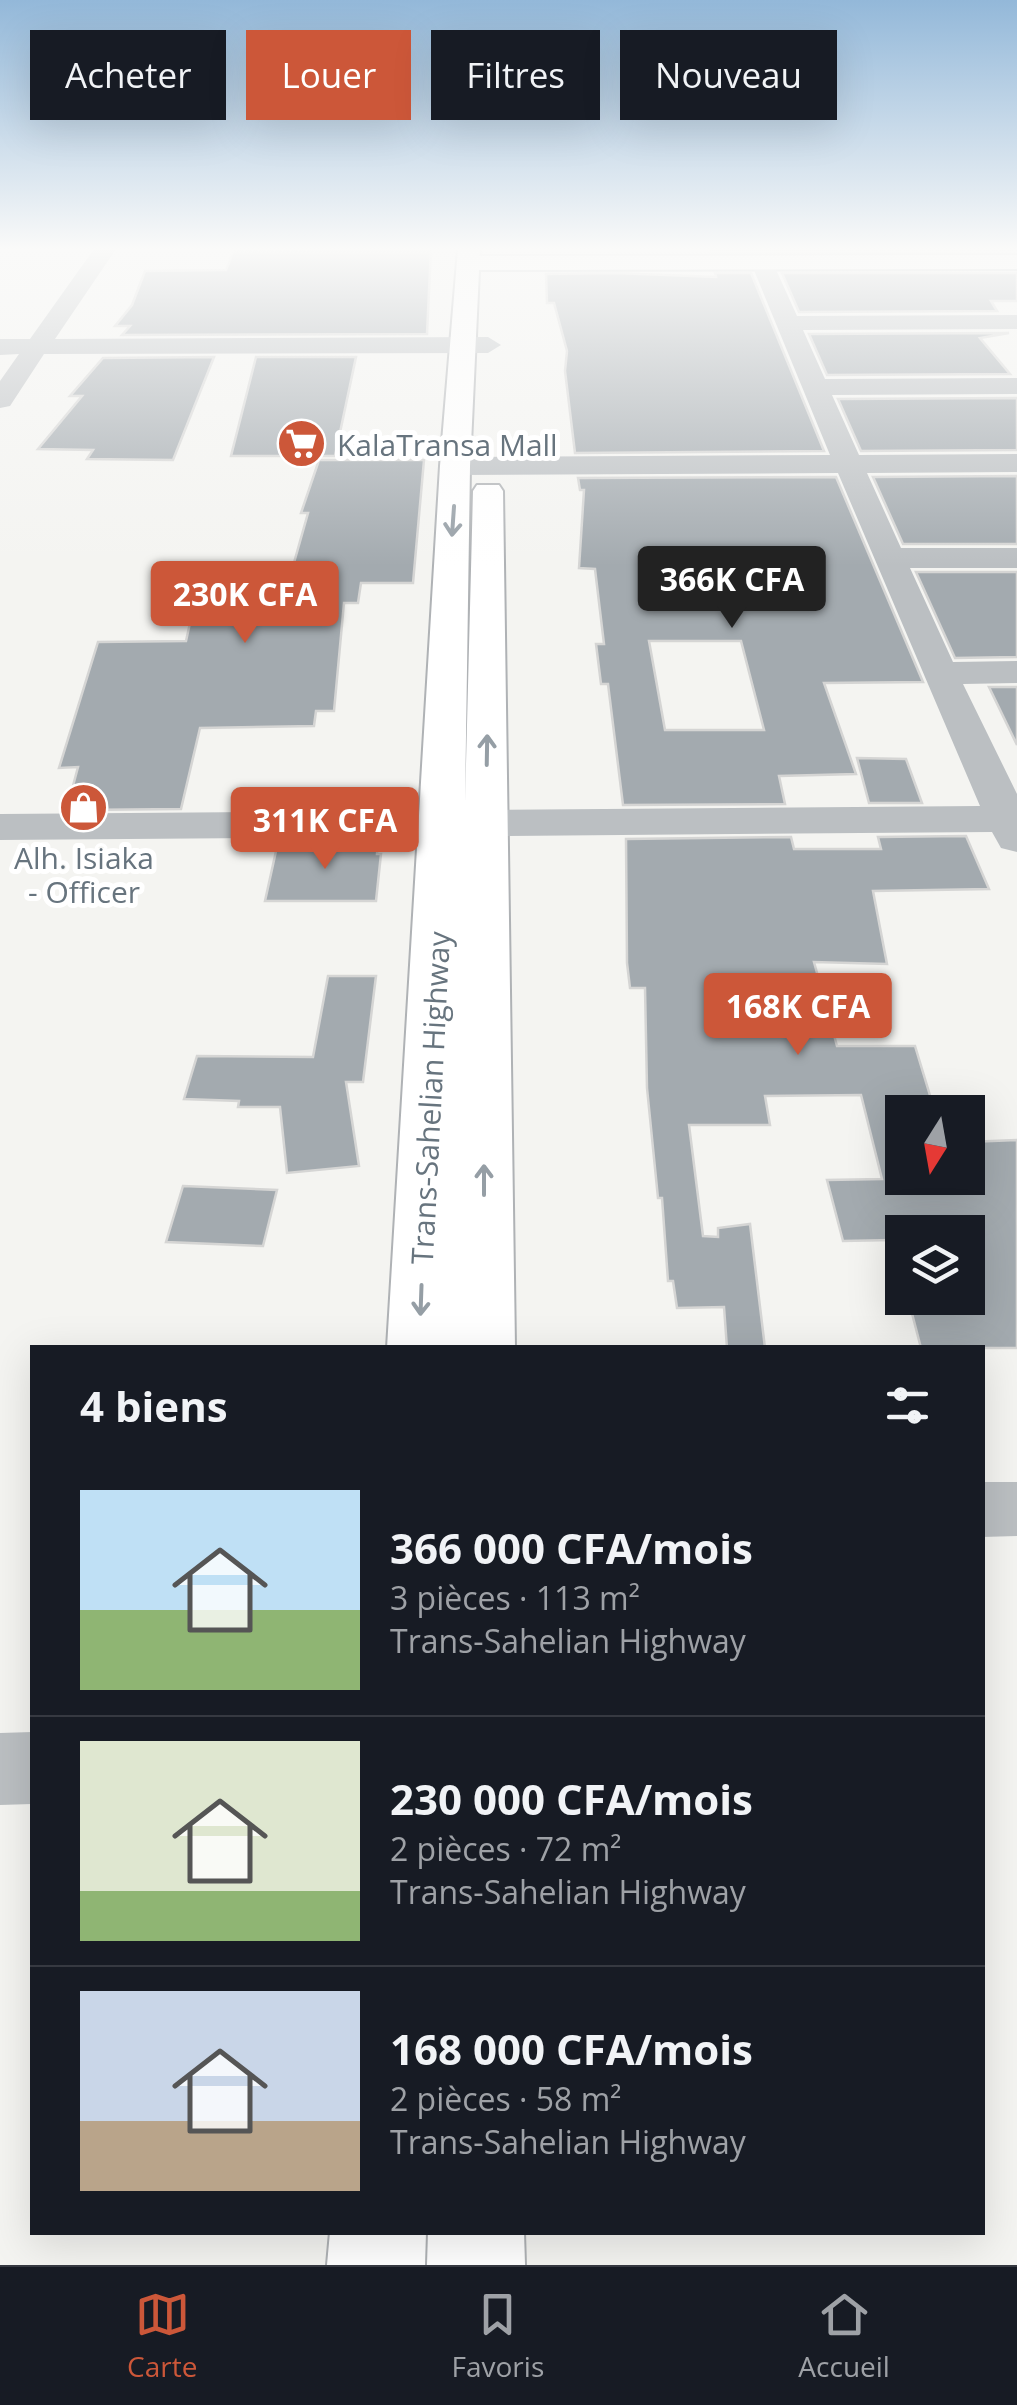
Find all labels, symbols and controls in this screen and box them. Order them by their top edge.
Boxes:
chip: Acheter [30,30,226,120]
chip: Louer [246,30,411,120]
chip: Filtres [431,30,600,120]
chip: Nouveau [620,30,837,120]
supermarket icon: KalaTransa Mall [276,418,328,470]
place label: KalaTransa Mall [337,424,558,465]
one-way arrow [444,504,463,537]
pin: 366K CFA [629,546,835,631]
text: 366K CFA [660,557,804,600]
pin: 230K CFA [142,561,348,646]
text: 230K CFA [173,572,317,615]
one-way arrow [478,735,497,767]
shop icon: Alh. Isiaka - Officer [58,782,110,834]
pin: 311K CFA [222,787,428,872]
text: 311K CFA [253,798,397,841]
place label: Alh. Isiaka - Officer [14,837,154,912]
street label: Trans-Sahelian Highway [401,929,459,1266]
pin: 168K CFA [695,973,901,1058]
text: 168K CFA [726,984,870,1027]
north arrow [885,1095,985,1195]
map controls [885,1095,985,1315]
one-way arrow [475,1165,494,1197]
button: layers [885,1215,985,1315]
one-way arrow [411,1284,430,1316]
text: 4 biens [80,1377,228,1434]
icon: filters [880,1378,935,1433]
text: 366 000 CFA/mois [390,1519,753,1576]
icon: home [160,1530,280,1650]
text: 3 pièces · 113 m² [390,1576,640,1619]
text: Trans-Sahelian Highway [390,1619,746,1662]
text: 230 000 CFA/mois [390,1770,753,1827]
icon: home [160,1781,280,1901]
text: 2 pièces · 72 m² [390,1827,621,1870]
text: Trans-Sahelian Highway [390,1870,746,1913]
text: 168 000 CFA/mois [390,2020,753,2077]
icon: home [160,2031,280,2151]
text: 2 pièces · 58 m² [390,2077,621,2120]
text: Trans-Sahelian Highway [390,2120,746,2163]
tab: Carte [127,2287,197,2385]
tab: Favoris [452,2287,544,2385]
tab: Accueil [798,2287,890,2385]

